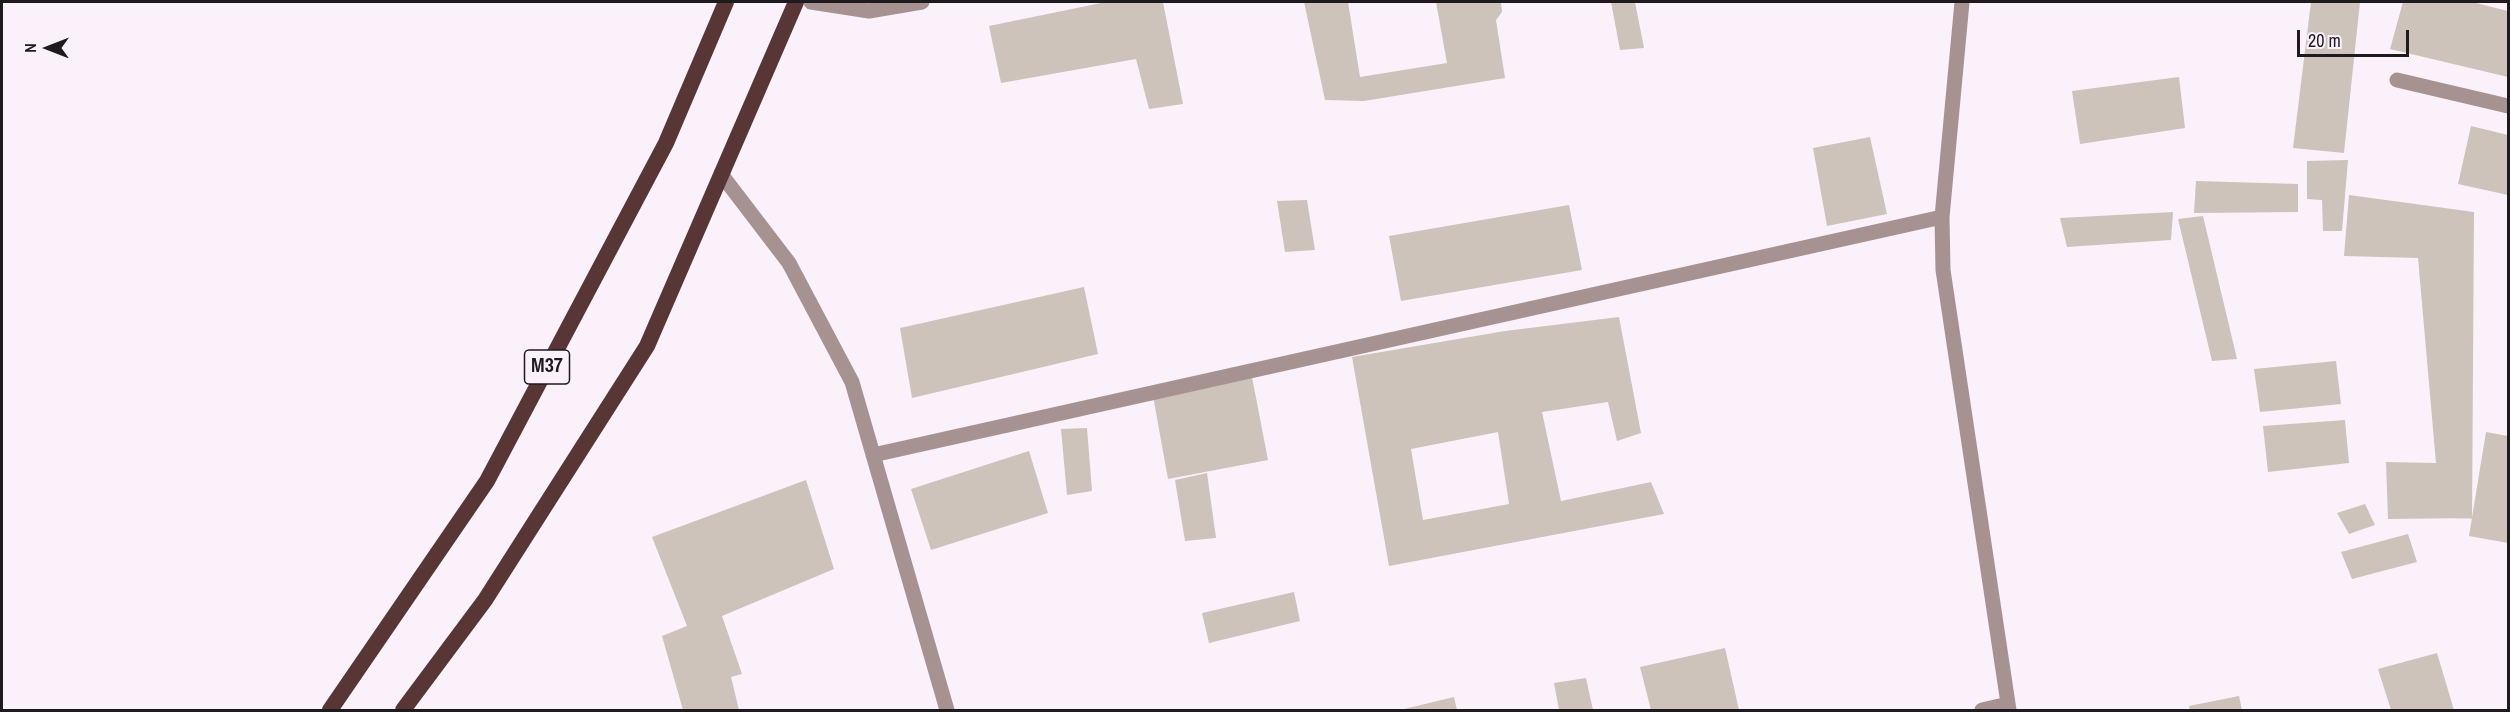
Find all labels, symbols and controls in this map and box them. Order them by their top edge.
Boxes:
north arrow [18,18,78,78]
scale bar [2300,18,2412,56]
text: 20 m [2308,28,2341,53]
text: N [19,43,41,53]
road number: M37 [524,350,570,384]

